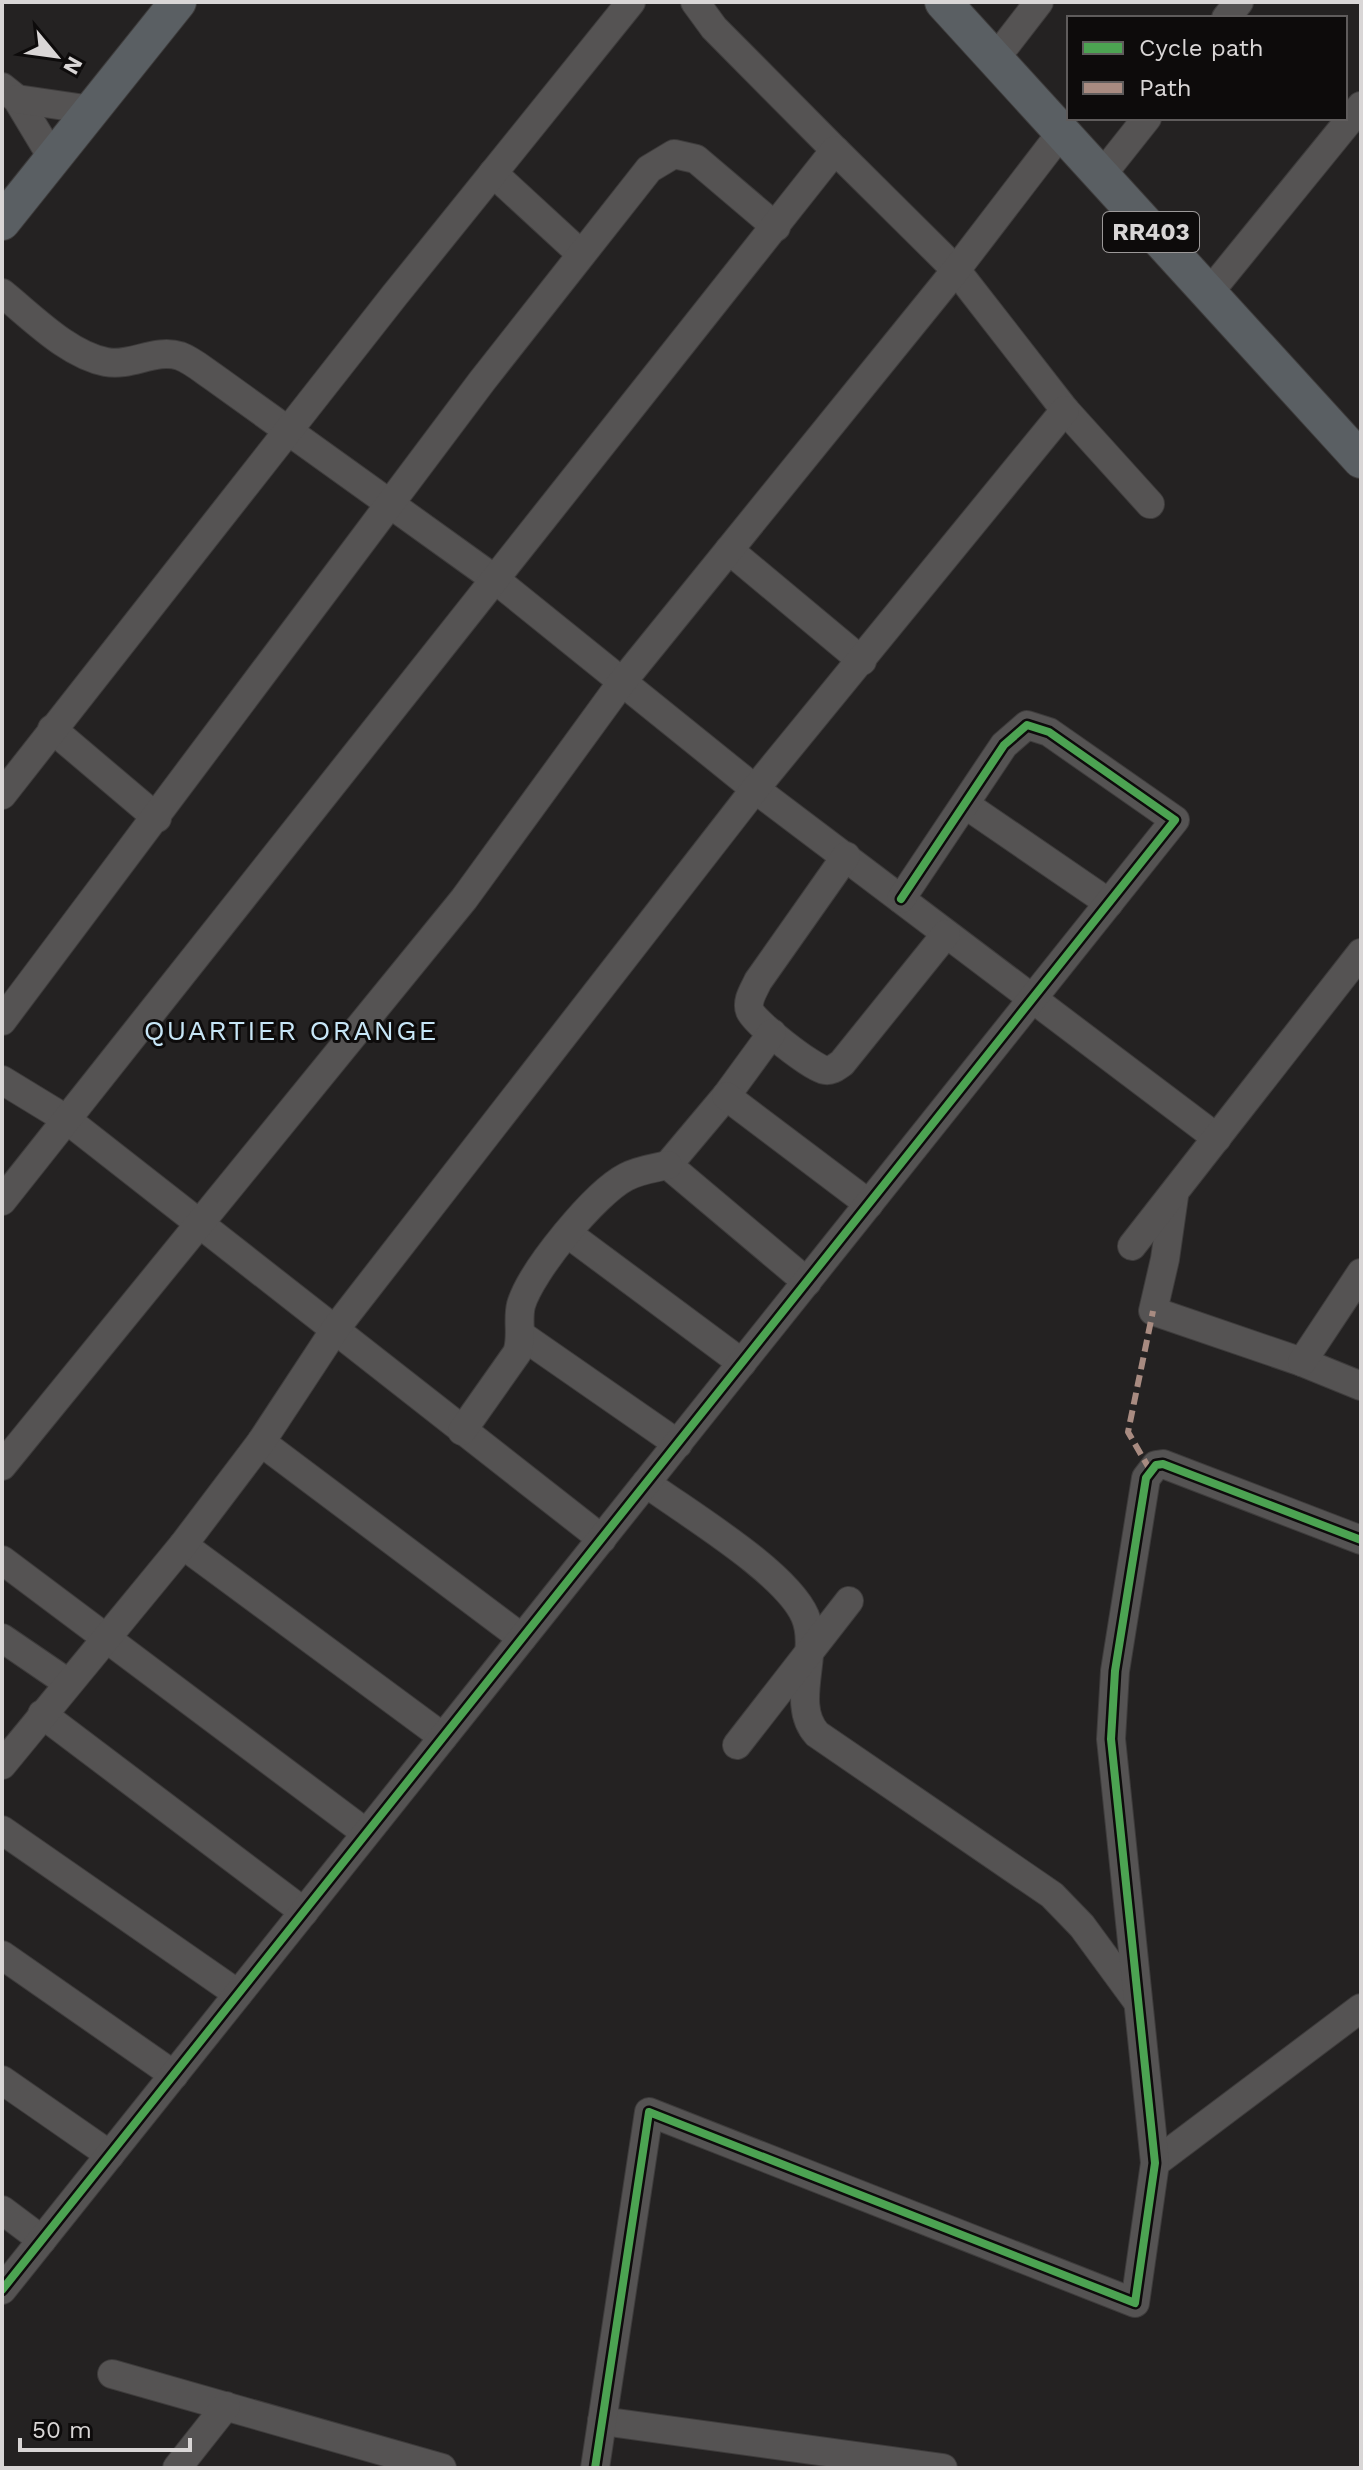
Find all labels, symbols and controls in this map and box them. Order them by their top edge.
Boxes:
north arrow [16,16,96,96]
legend [1067,16,1347,120]
text: Cycle path [1139,34,1264,62]
text: N [58,52,88,79]
text: Path [1139,74,1192,102]
road number: RR403 [1103,212,1199,252]
district label: QUARTIER ORANGE [144,1014,438,1047]
scale bar [20,2402,190,2452]
text: 50 m [32,2416,92,2444]

